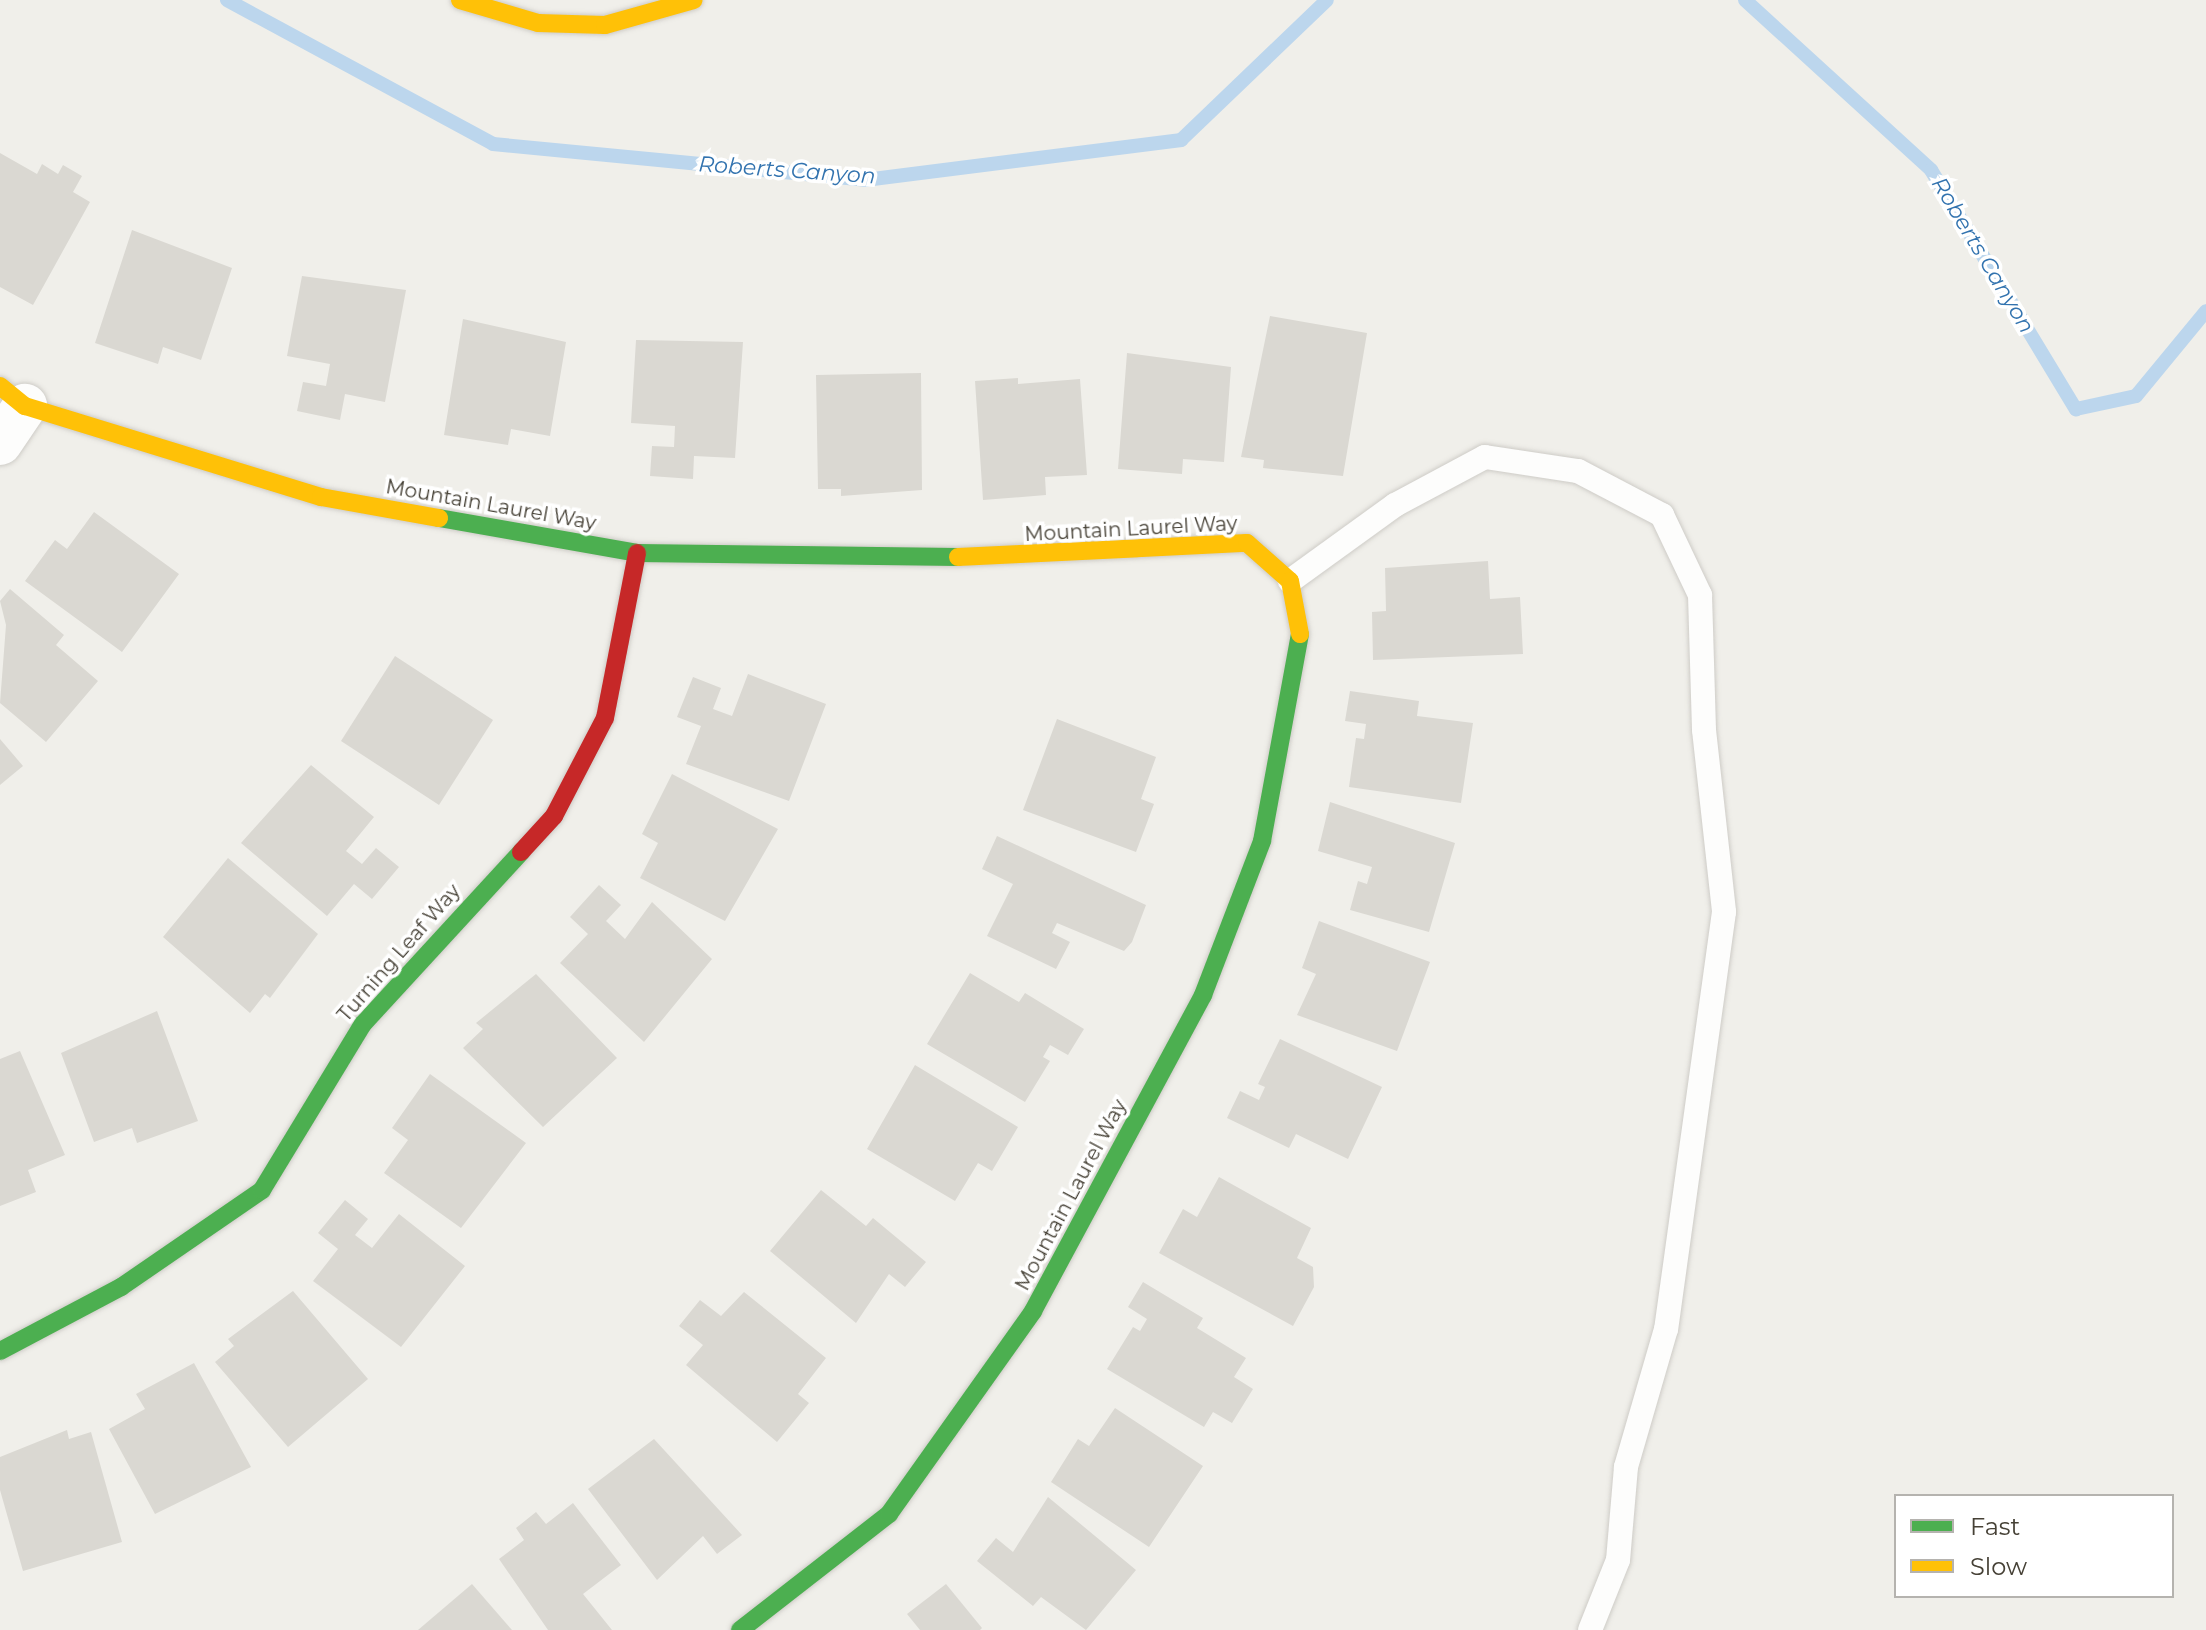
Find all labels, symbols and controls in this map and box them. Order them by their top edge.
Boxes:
water label: Roberts Canyon [698,151,876,189]
water label: Roberts Canyon [1926,172,2040,338]
street label: Mountain Laurel Way [384,475,598,535]
street label: Mountain Laurel Way [1024,511,1238,547]
street label: Turning Leaf Way [333,879,465,1027]
street label: Mountain Laurel Way [1010,1095,1132,1295]
legend [1894,1494,2174,1598]
text: Fast [1970,1512,2020,1541]
text: Slow [1970,1552,2027,1581]

